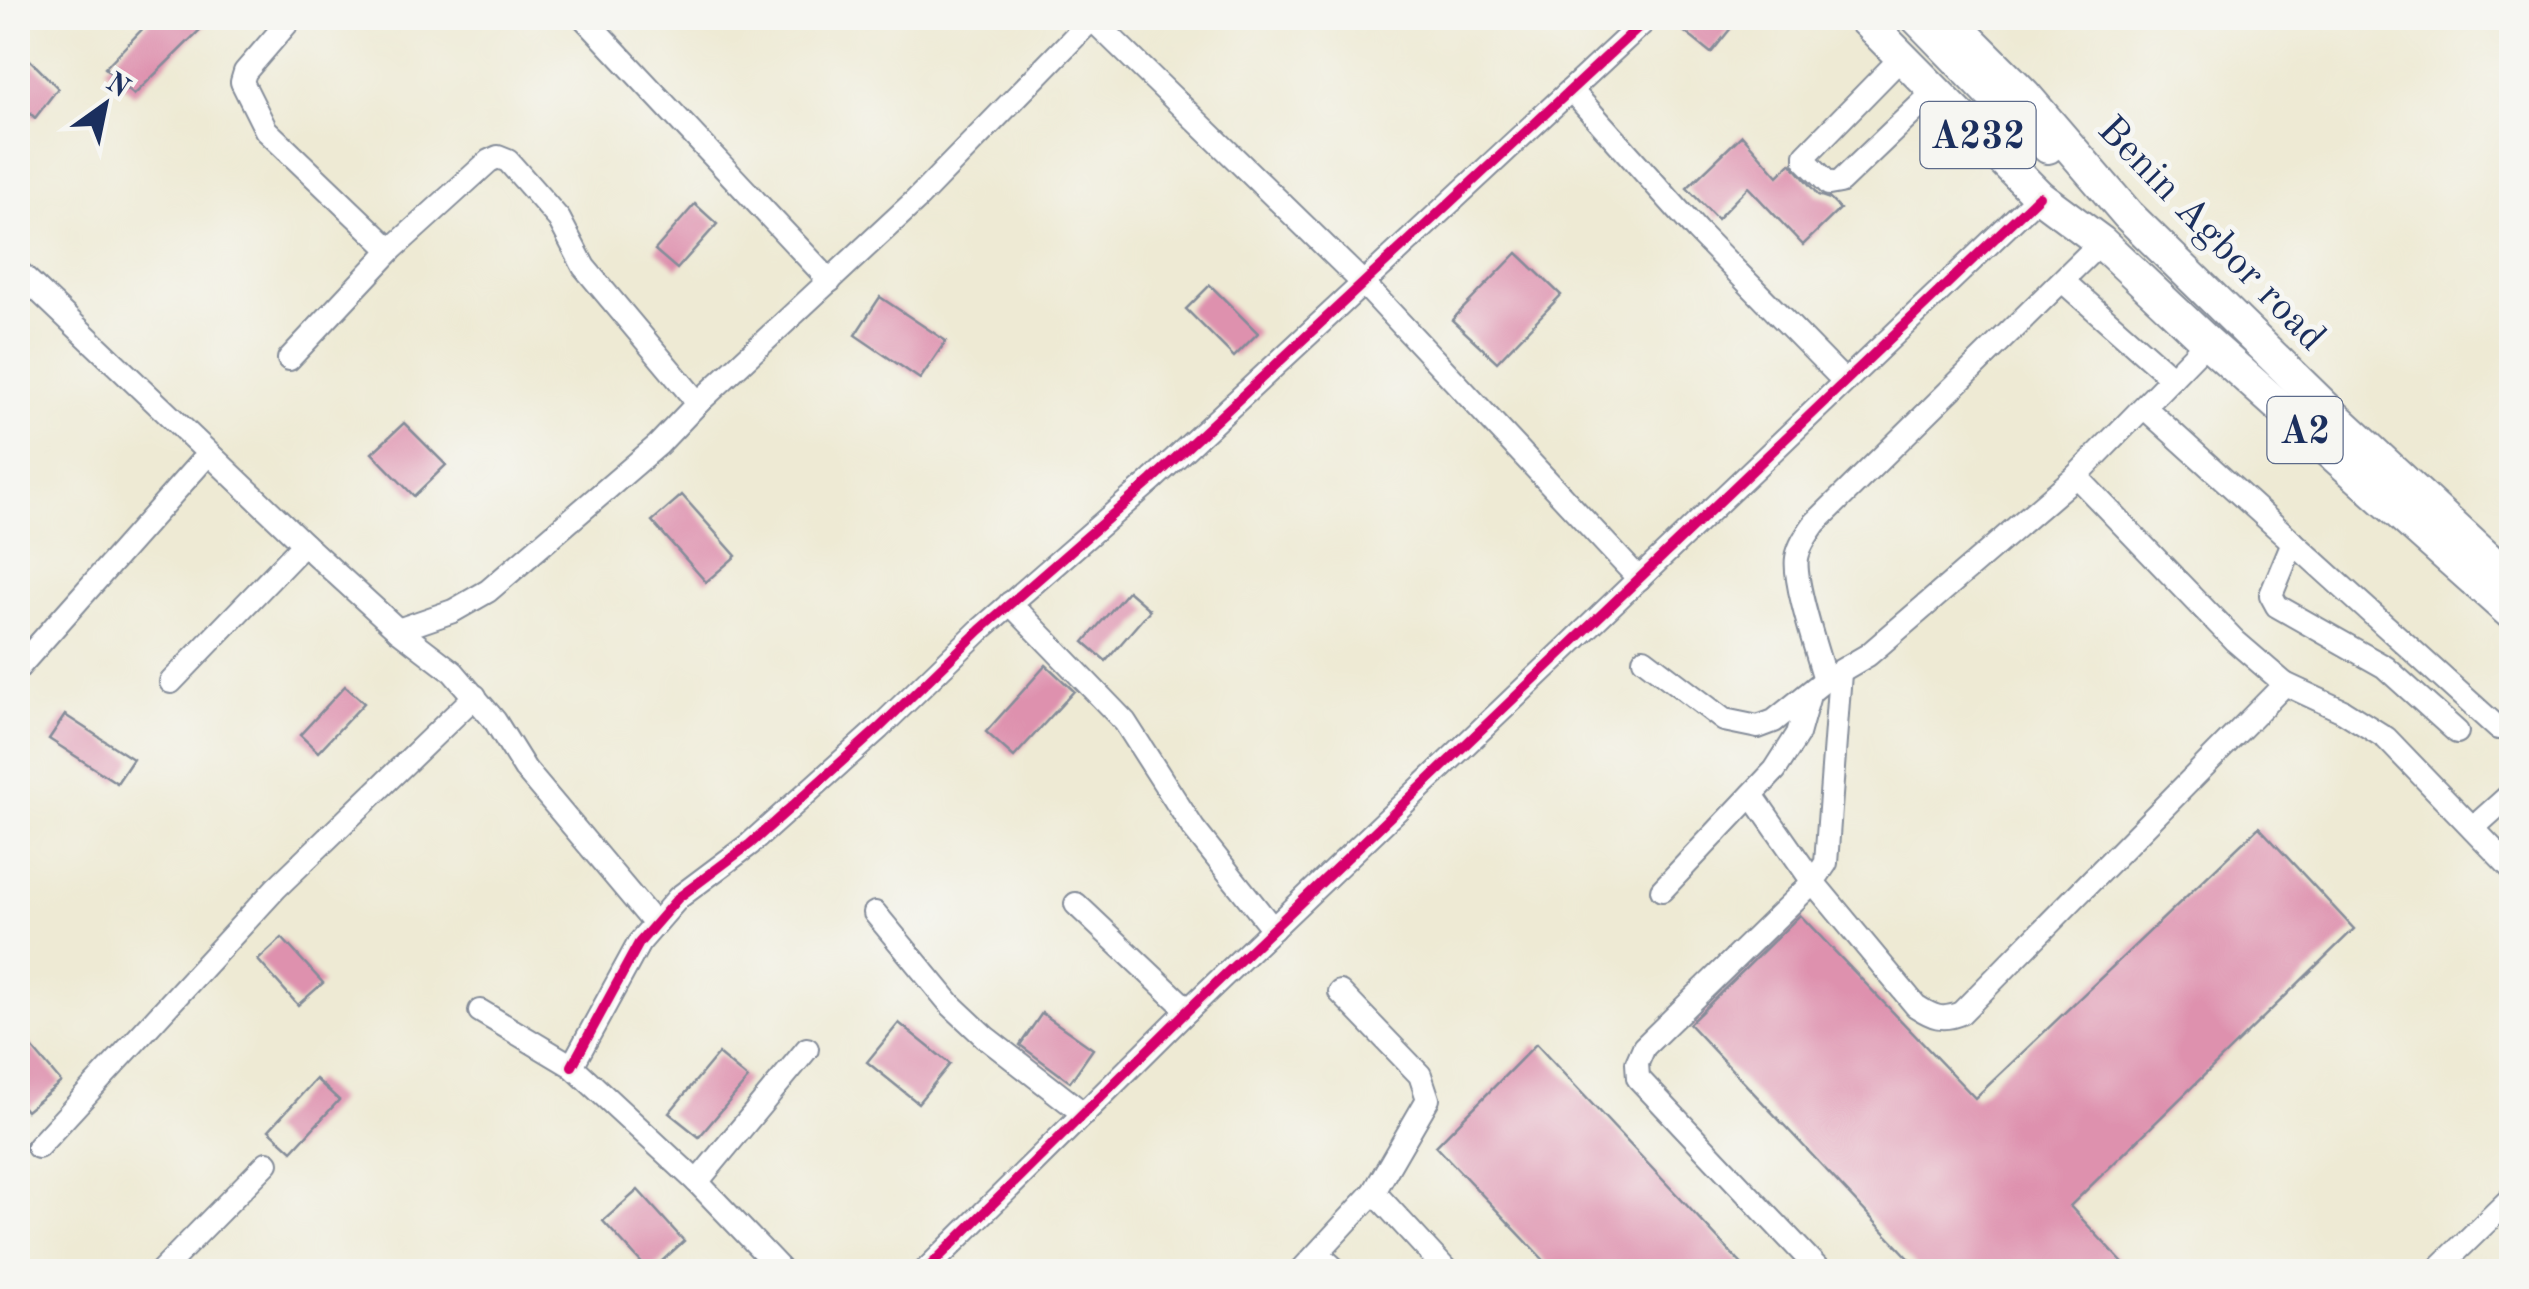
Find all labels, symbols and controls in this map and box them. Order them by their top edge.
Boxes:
north arrow [55,55,155,155]
text: N [100,69,134,104]
road number: A232 [1920,102,2036,168]
street label: Benin Agbor road [2089,110,2332,360]
road number: A2 [2268,397,2342,463]

